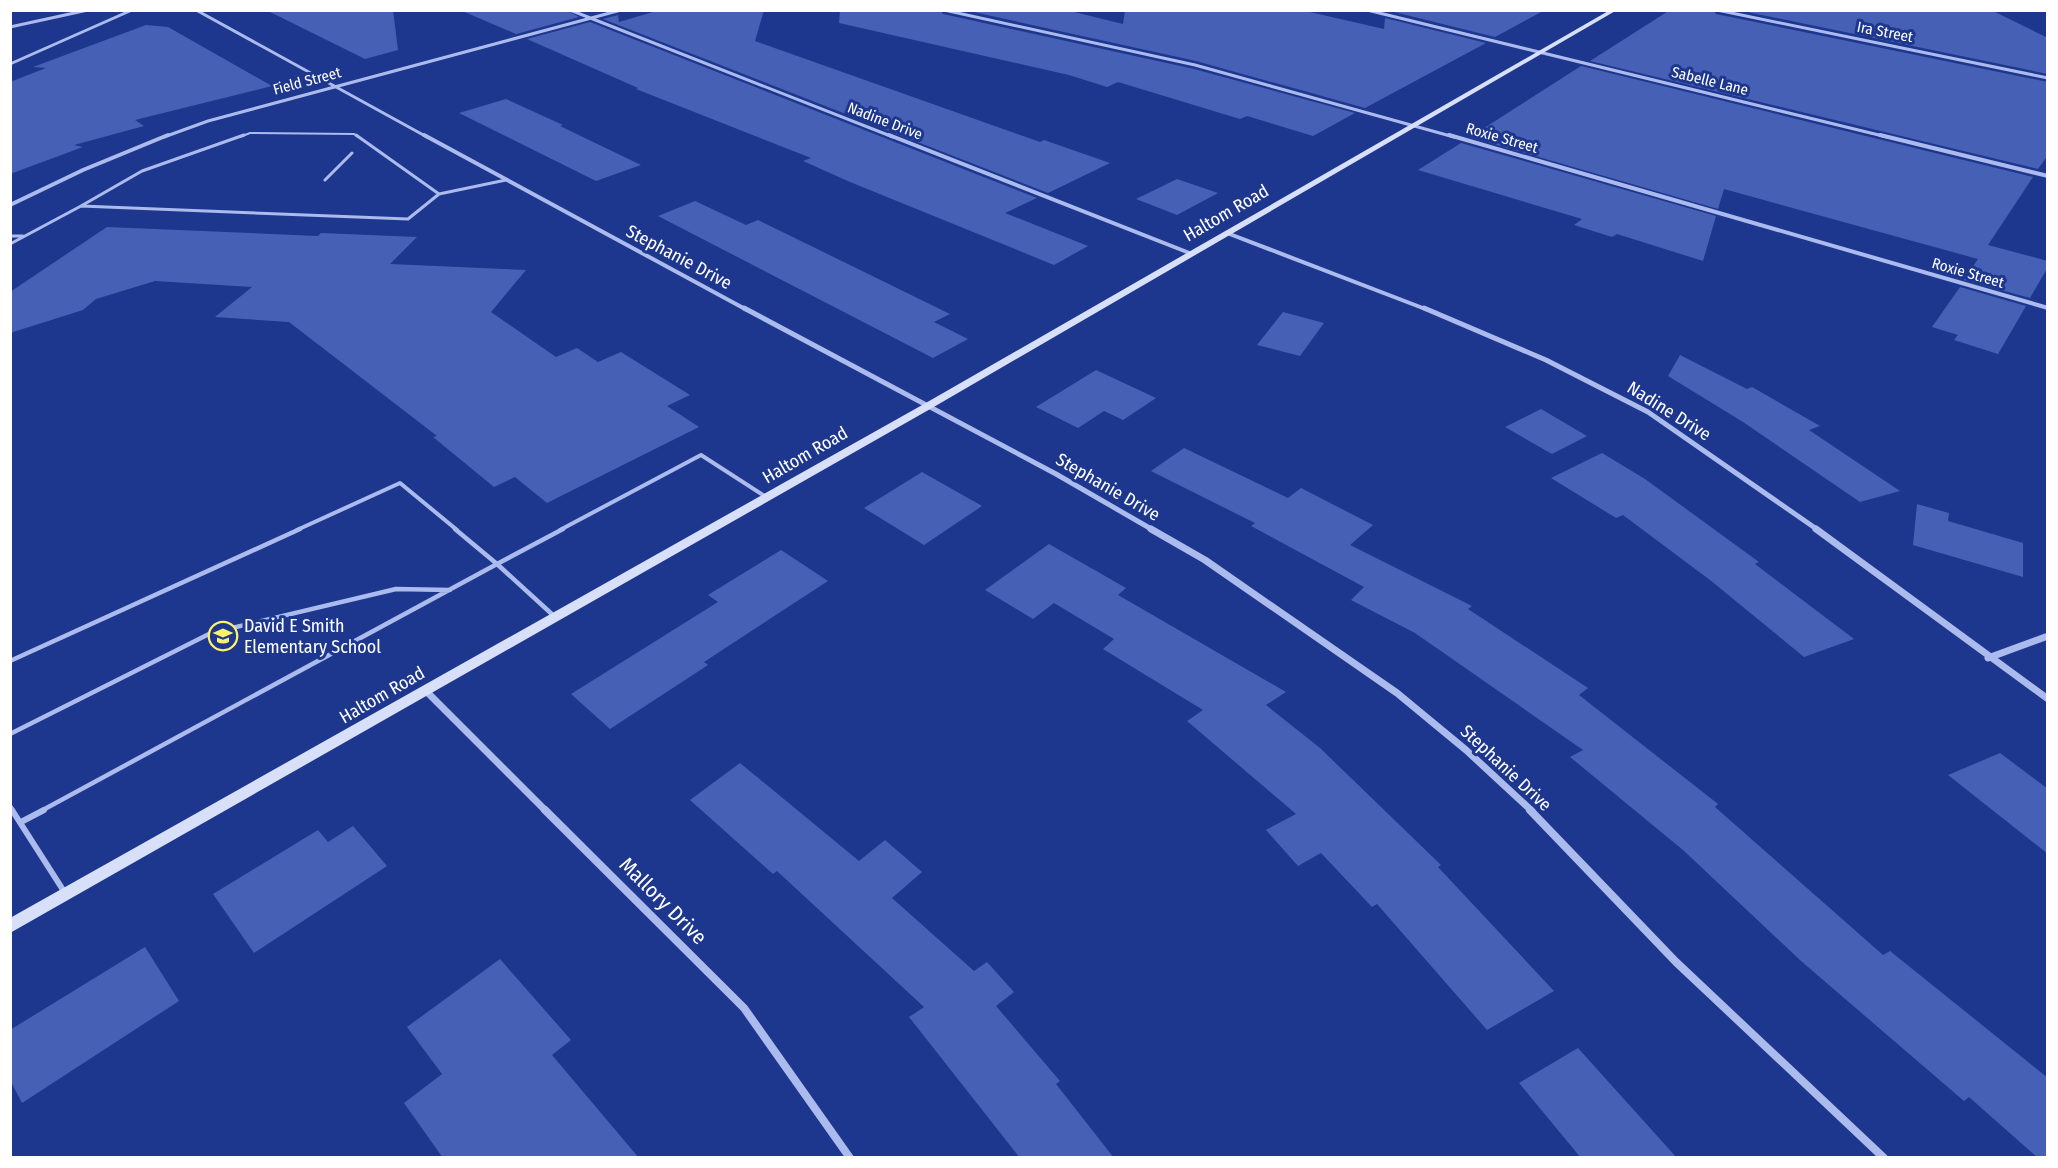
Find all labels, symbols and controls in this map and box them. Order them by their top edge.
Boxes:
street label: Ira Street [1856,18,1915,46]
street label: Field Street [271,63,343,99]
street label: Sabelle Lane [1670,63,1750,99]
street label: Nadine Drive [845,98,925,144]
street label: Roxie Street [1464,119,1540,157]
street label: Haltom Road [1179,180,1273,246]
street label: Stephanie Drive [622,220,736,294]
street label: Roxie Street [1930,254,2006,292]
street label: Nadine Drive [1623,377,1715,445]
street label: Haltom Road [758,422,852,488]
street label: Stephanie Drive [1052,448,1164,526]
place label: David E Smith Elementary School [244,615,381,658]
school or university icon: David E Smith Elementary School [207,620,239,652]
street label: Haltom Road [335,662,429,728]
street label: Stephanie Drive [1456,720,1556,816]
street label: Mallory Drive [614,852,712,950]

